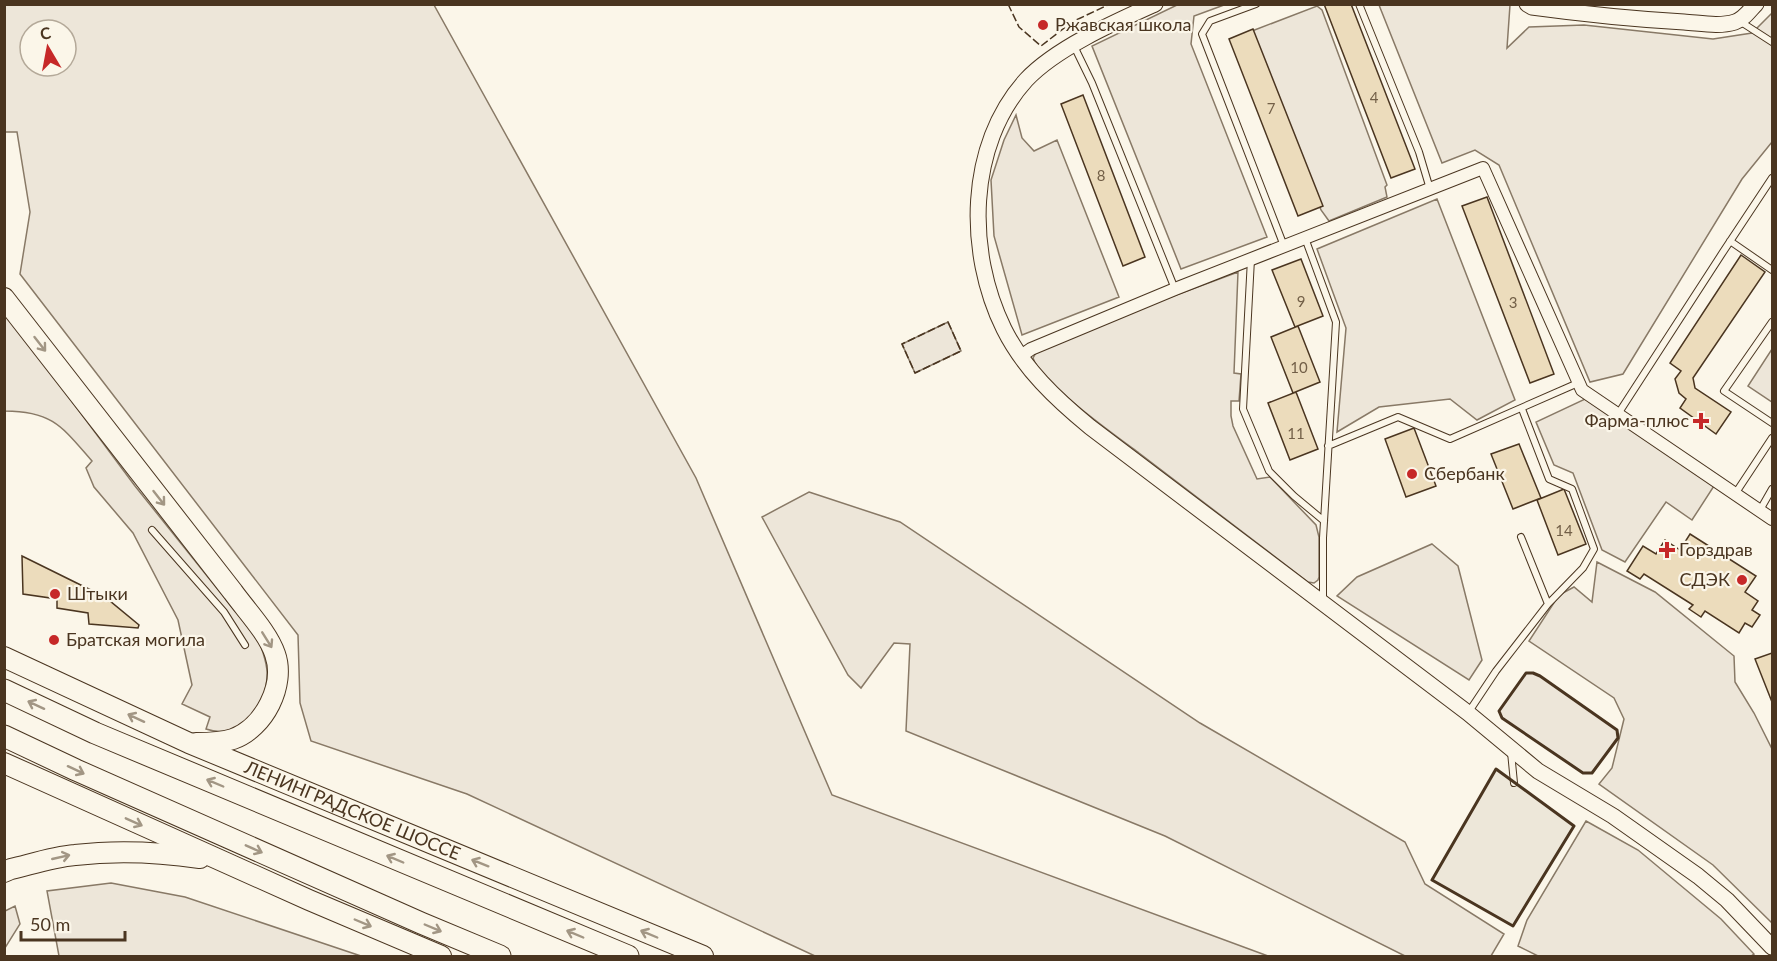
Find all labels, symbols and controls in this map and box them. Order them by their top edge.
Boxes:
place label: Ржавская школа [1055,13,1191,35]
north arrow [18,18,78,78]
marker: Ржавская школа [1036,18,1050,32]
text: С [38,22,53,43]
house number: 4 [1370,88,1379,106]
house number: 7 [1267,99,1276,117]
house number: 8 [1097,166,1105,184]
house number: 9 [1297,292,1305,310]
house number: 3 [1509,293,1517,311]
one-way arrow [34,336,47,352]
house number: 10 [1290,358,1308,376]
place label: Фарма-плюс [1584,409,1689,431]
marker: Фарма-плюс [1694,414,1708,428]
house number: 11 [1287,424,1305,442]
place label: Сбербанк [1424,462,1505,484]
marker: Сбербанк [1405,467,1419,481]
one-way arrow [153,490,166,506]
house number: 14 [1555,521,1573,539]
place label: Горздрав [1679,538,1753,560]
marker: Горздрав [1660,543,1674,557]
place label: СДЭК [1680,568,1730,590]
marker: СДЭК [1735,573,1749,587]
place label: Штыки [67,582,128,604]
marker: Штыки [48,587,62,601]
place label: Братская могила [66,628,205,650]
one-way arrow [261,631,273,648]
marker: Братская могила [47,633,61,647]
one-way arrow [28,699,46,711]
one-way arrow [128,711,146,723]
street label: ЛЕНИНГРАДСКОЕ ШОССЕ [241,755,464,864]
one-way arrow [67,765,85,777]
one-way arrow [206,777,224,788]
one-way arrow [125,817,143,829]
one-way arrow [245,844,263,856]
one-way arrow [51,851,70,863]
one-way arrow [386,853,404,864]
one-way arrow [472,857,490,868]
scale bar [21,904,124,942]
text: 50 m [30,913,70,935]
one-way arrow [354,918,372,929]
one-way arrow [423,923,442,934]
one-way arrow [566,928,584,939]
one-way arrow [640,928,658,939]

